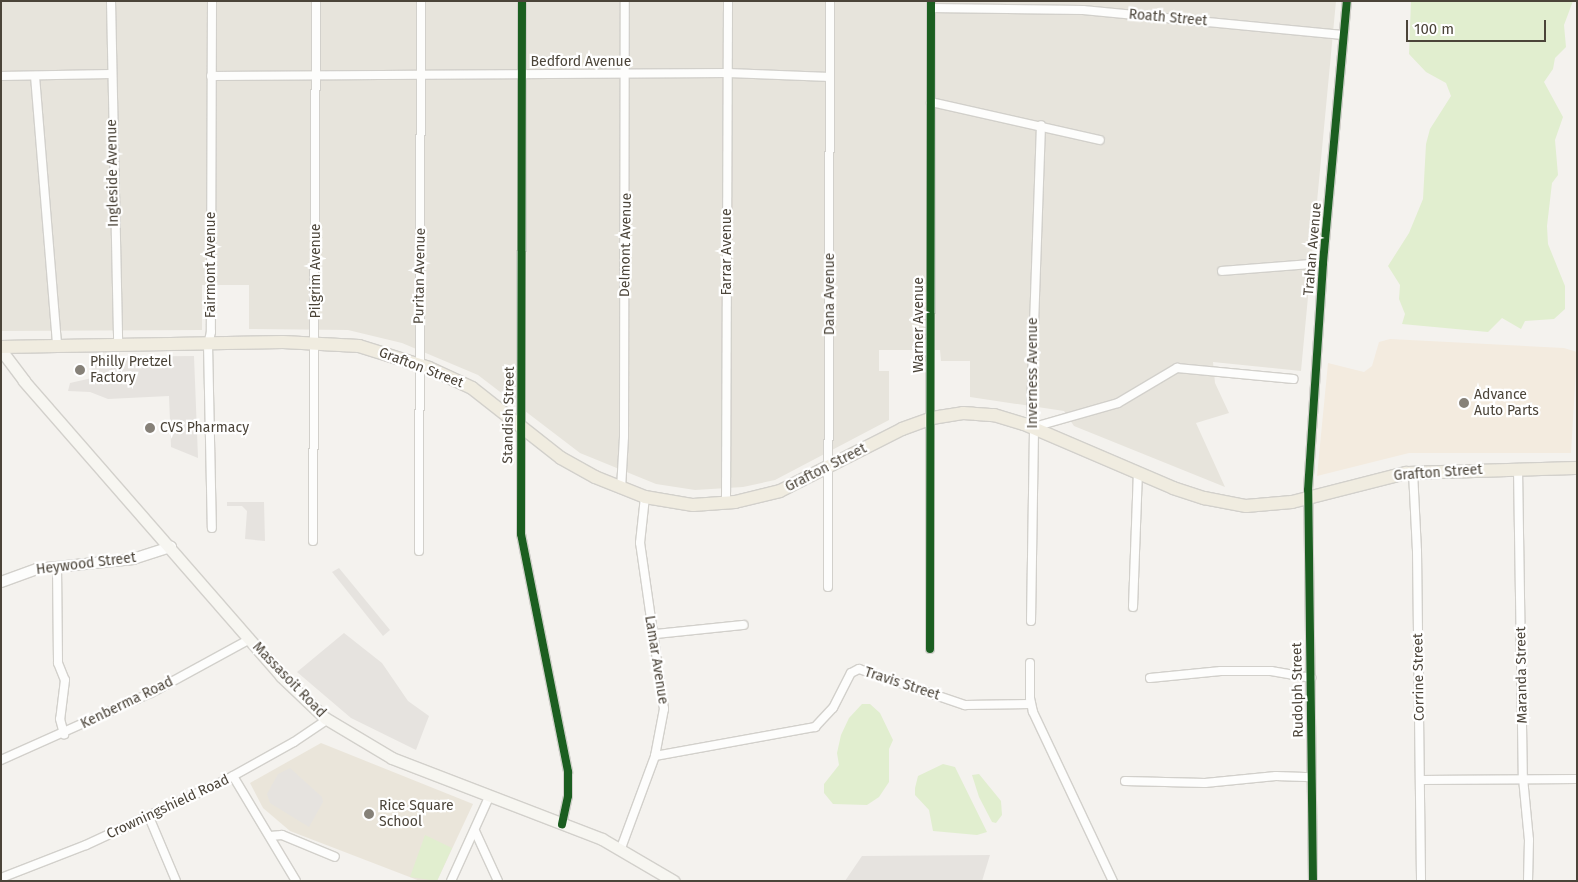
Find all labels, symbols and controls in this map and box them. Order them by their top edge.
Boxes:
street label: Roath Street [1128,6,1208,30]
scale bar [1408,10,1548,42]
text: 100 m [1414,20,1454,38]
street label: Bedford Avenue [531,54,631,70]
street label: Ingleside Avenue [104,119,122,227]
street label: Delmont Avenue [617,193,635,297]
street label: Trahan Avenue [1301,202,1325,296]
street label: Farrar Avenue [719,208,735,296]
street label: Fairmont Avenue [203,212,219,318]
street label: Pilgrim Avenue [308,224,324,318]
street label: Puritan Avenue [411,228,429,324]
street label: Dana Avenue [822,253,838,335]
street label: Warner Avenue [911,277,927,373]
street label: Inverness Avenue [1025,317,1041,429]
street label: Grafton Street [376,344,466,392]
place label: Philly Pretzel Factory [90,354,172,387]
marker: Philly Pretzel Factory [74,364,86,376]
street label: Standish Street [500,366,518,464]
place label: Advance Auto Parts [1474,387,1539,420]
marker: Advance Auto Parts [1458,397,1470,409]
place label: CVS Pharmacy [160,420,249,436]
marker: CVS Pharmacy [144,422,156,434]
street label: Grafton Street [783,440,869,496]
street label: Grafton Street [1393,462,1483,484]
street label: Heywood Street [35,550,137,578]
street label: Lamar Avenue [641,614,671,706]
street label: Maranda Street [1513,626,1531,724]
street label: Corrine Street [1410,633,1428,721]
street label: Massasoit Road [249,639,329,721]
street label: Rudolph Street [1289,642,1307,738]
street label: Travis Street [862,664,942,704]
street label: Kenberma Road [78,673,176,733]
street label: Crowningshield Road [104,771,232,843]
place label: Rice Square School [379,798,454,830]
marker: Rice Square School [363,808,375,820]

